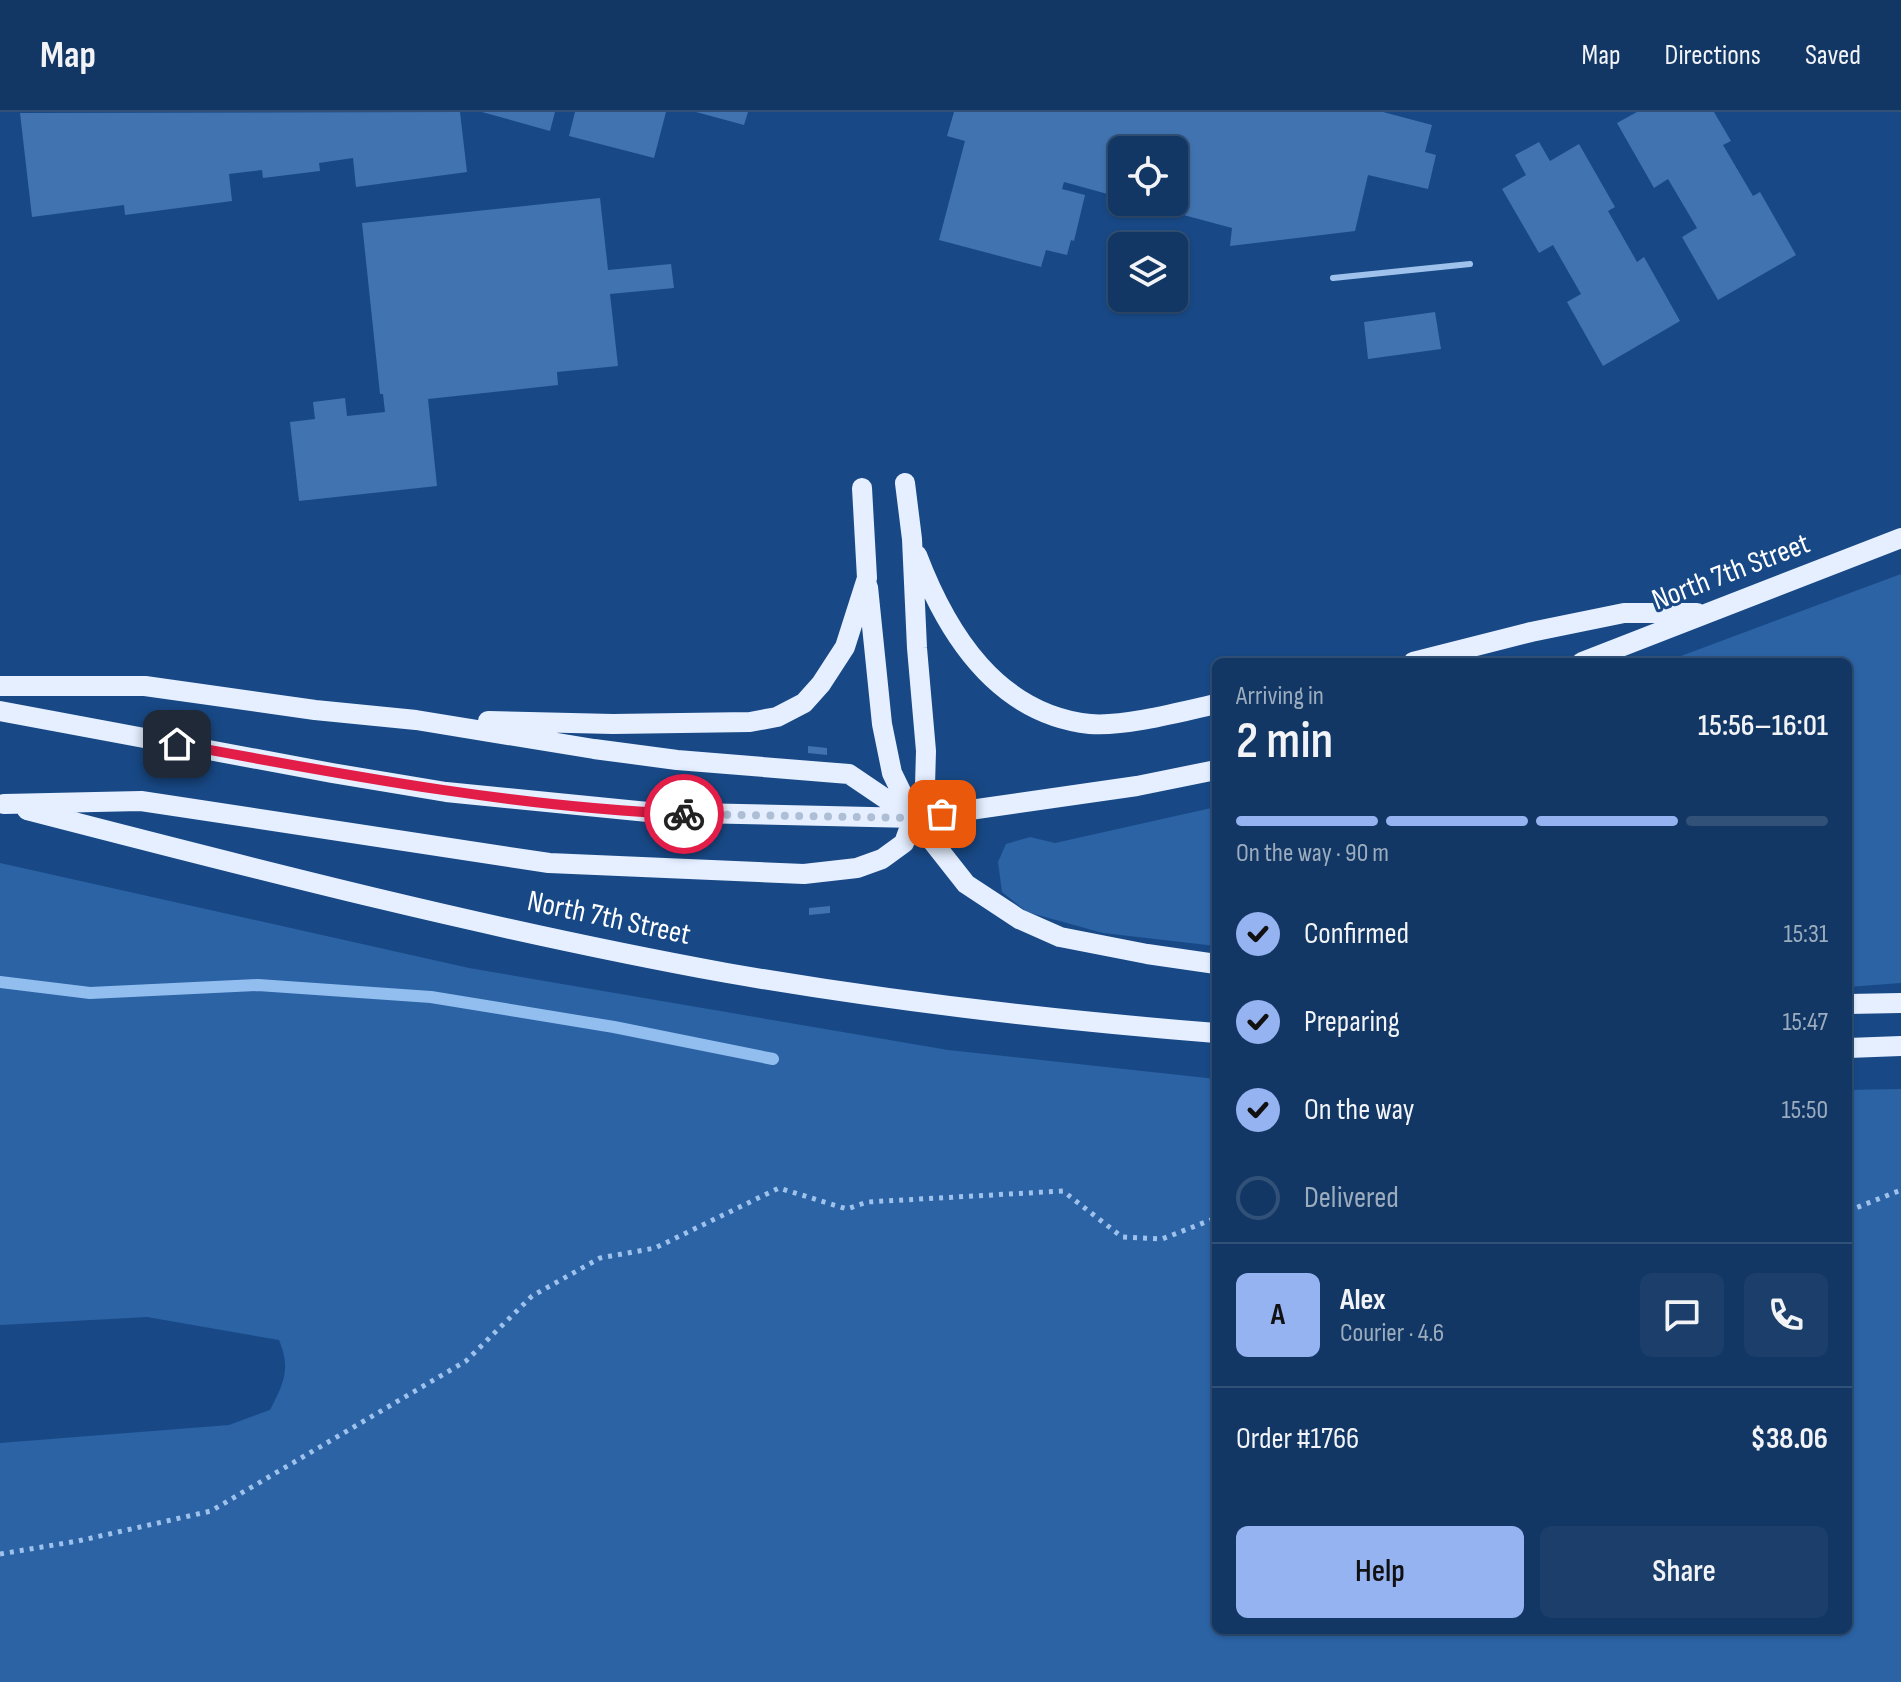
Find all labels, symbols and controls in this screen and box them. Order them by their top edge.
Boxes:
text: Map [40,33,96,78]
text: Map [1582,39,1621,72]
text: Directions [1665,39,1761,72]
text: Saved [1805,39,1861,72]
map controls [1108,136,1188,312]
button: locate [1108,136,1188,216]
button: layers [1108,232,1188,312]
street label: North 7th Street [1647,525,1815,619]
text: Arriving in [1236,681,1324,712]
text: 15:56–16:01 [1698,708,1828,744]
pin [143,710,211,778]
text: 2 min [1236,710,1333,773]
icon: home [155,722,199,766]
courier [644,774,724,854]
pin [908,780,976,848]
icon: bike [662,792,706,836]
icon: bag [920,792,964,836]
text: On the way · 90 m [1236,838,1389,869]
street label: North 7th Street [524,883,694,953]
icon: check [1236,912,1280,956]
text: Confirmed [1304,916,1409,952]
text: 15:31 [1784,919,1828,950]
icon: check [1236,1000,1280,1044]
text: Preparing [1304,1004,1400,1040]
text: 15:47 [1782,1007,1828,1038]
icon: check [1236,1088,1280,1132]
text: On the way [1304,1092,1414,1128]
text: 15:50 [1782,1095,1828,1126]
text: Delivered [1304,1180,1399,1216]
button: chat [1640,1273,1724,1357]
button: phone [1744,1273,1828,1357]
text: Alex [1340,1282,1386,1318]
text: A [1271,1297,1285,1333]
text: Courier · 4.6 [1340,1318,1444,1349]
text: Order #1766 [1236,1421,1359,1457]
text: $38.06 [1751,1421,1828,1457]
button: Help [1236,1526,1524,1618]
button: Share [1540,1526,1828,1618]

